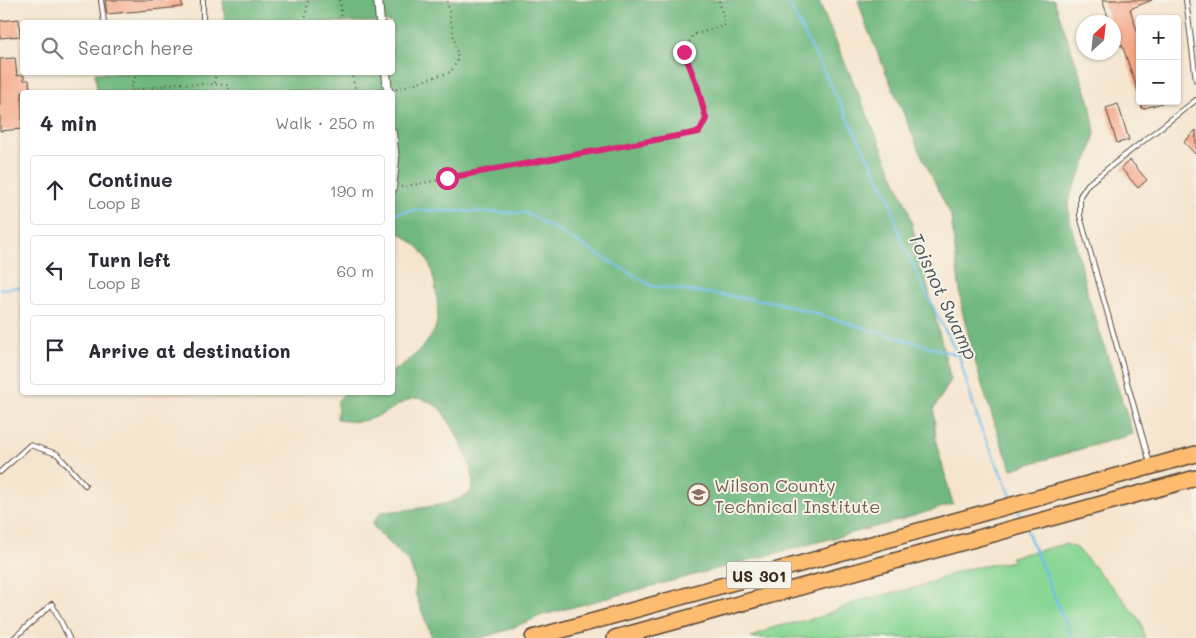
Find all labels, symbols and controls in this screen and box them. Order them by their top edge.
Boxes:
north arrow [1076,15,1121,60]
map controls [1136,15,1181,105]
button: + [1136,15,1181,60]
search box [20,20,395,75]
icon: search [38,34,66,62]
text: Search here [78,35,194,60]
route end [673,41,696,64]
button: − [1136,60,1181,105]
text: 4 min [40,109,97,136]
text: Walk · 250 m [275,112,375,133]
text: Continue [88,167,173,192]
route start [436,167,459,190]
icon: ahead [41,176,69,204]
text: 190 m [330,180,374,201]
text: Loop B [88,192,140,213]
water label: Toisnot Swamp [904,229,984,363]
text: Turn left [88,247,171,272]
icon: left [41,256,69,284]
text: 60 m [337,260,374,281]
text: Loop B [88,272,140,293]
icon: arrive [41,336,69,364]
text: Arrive at destination [88,338,291,363]
place label: Wilson County Technical Institute [714,473,880,518]
school or university icon: Wilson County Technical Institute [686,483,710,507]
road number: US 301 [726,562,792,588]

